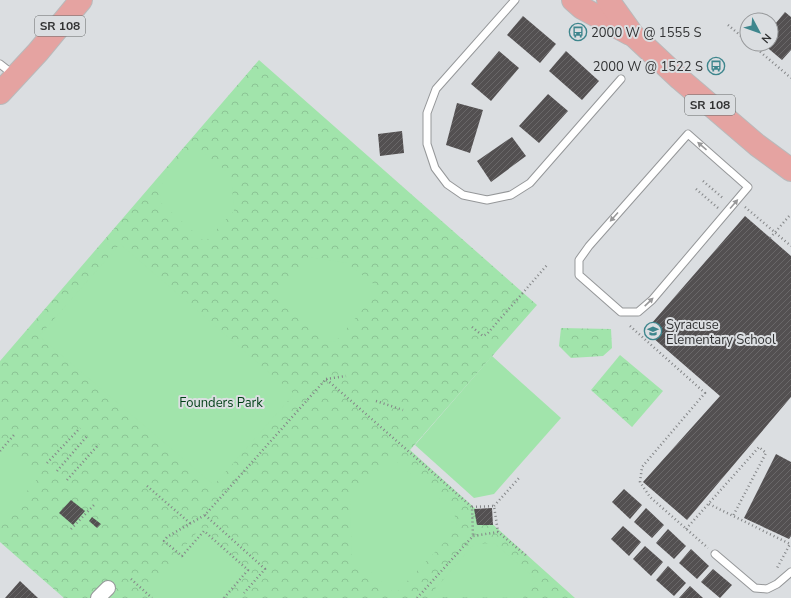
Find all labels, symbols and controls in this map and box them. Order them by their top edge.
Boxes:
north arrow [739,12,779,52]
road number: SR 108 [35,16,85,36]
bus stop icon: 2000 W @ 1555 S [568,22,588,42]
place label: 2000 W @ 1555 S [591,24,701,42]
text: N [758,30,775,46]
bus stop icon: 2000 W @ 1522 S [706,56,726,76]
place label: 2000 W @ 1522 S [593,58,703,76]
road number: SR 108 [685,95,735,115]
one-way arrow [697,141,707,151]
one-way arrow [729,198,738,209]
one-way arrow [610,212,619,222]
one-way arrow [644,297,654,307]
place label: Syracuse Elementary School [666,316,776,349]
school or university icon: Syracuse Elementary School [643,321,663,341]
park label: Founders Park [179,394,263,412]

